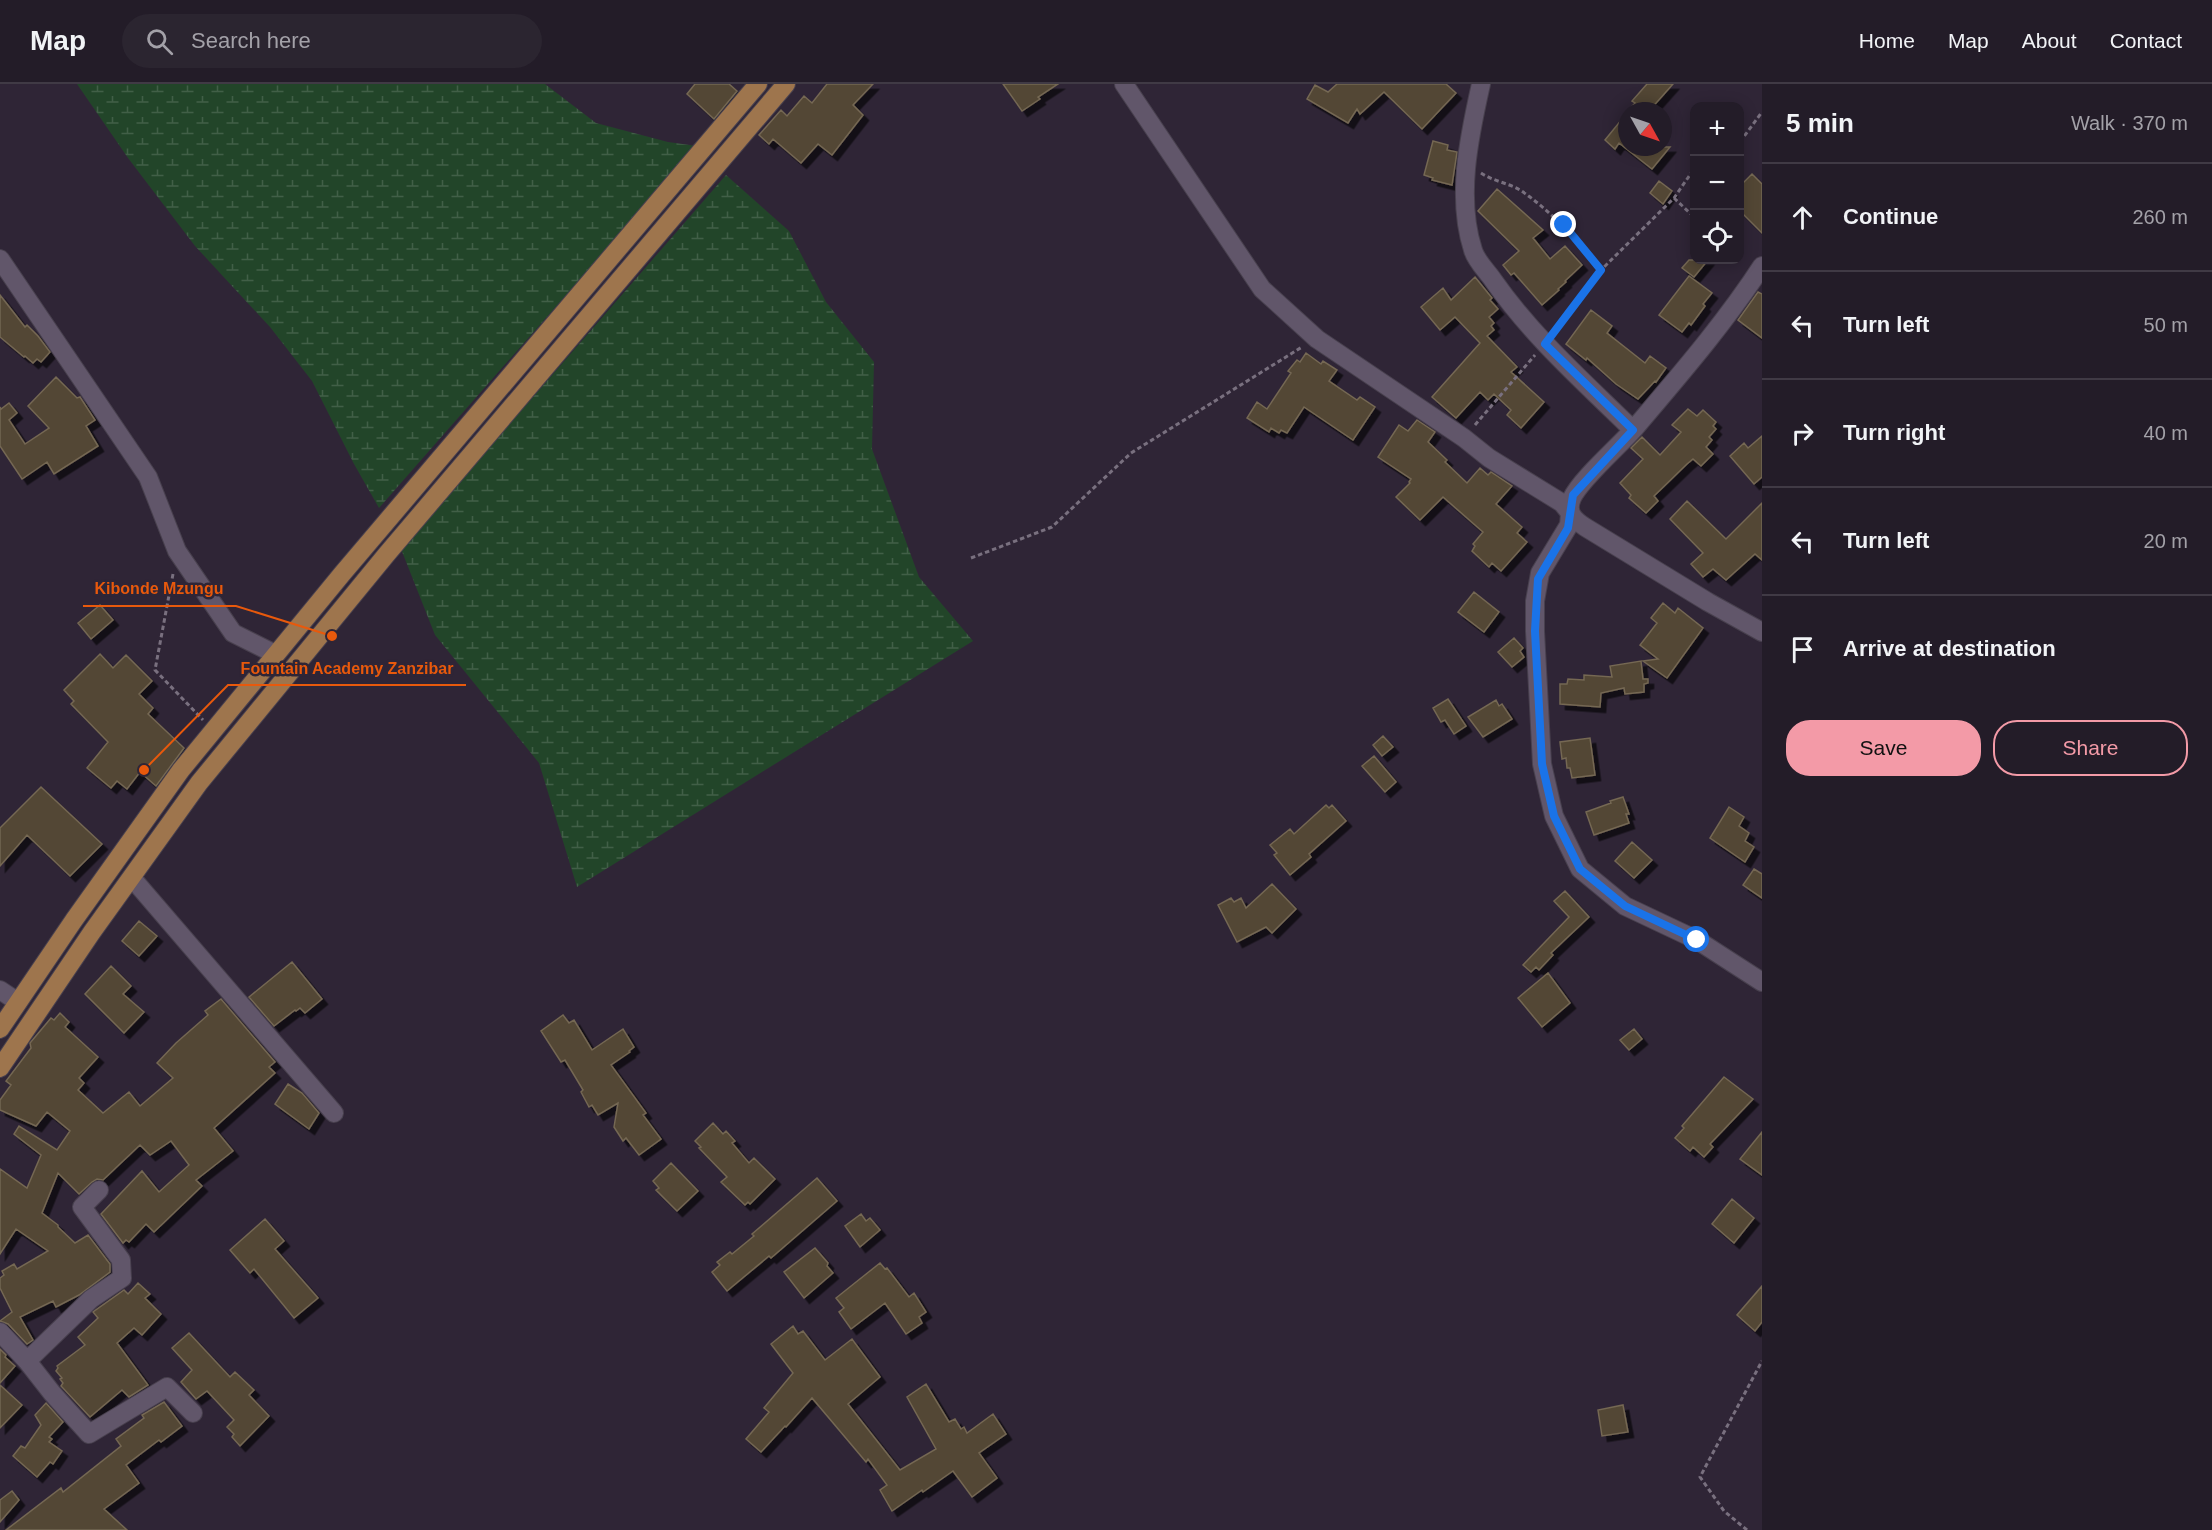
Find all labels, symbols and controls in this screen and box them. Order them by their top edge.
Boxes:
search box [122,14,542,68]
text: Map [30,25,86,56]
icon: search [143,25,176,58]
text: Search here [191,28,311,53]
text: Home [1859,29,1915,52]
text: Map [1948,29,1989,52]
text: About [2022,29,2077,52]
text: Contact [2110,29,2182,52]
north arrow [1618,102,1672,156]
map controls [1690,102,1744,264]
button: + [1690,102,1744,156]
text: 5 min [1786,108,1854,138]
text: Walk · 370 m [2071,112,2188,134]
button: − [1690,156,1744,210]
icon: ahead [1786,201,1819,234]
text: Continue [1843,204,1938,229]
text: 260 m [2132,206,2188,228]
button: locate [1690,210,1744,264]
route end [1550,211,1576,237]
icon: left [1786,309,1819,342]
text: Turn left [1843,312,1929,337]
text: 50 m [2144,314,2188,336]
icon: right [1786,417,1819,450]
text: Turn right [1843,420,1945,445]
text: 40 m [2144,422,2188,444]
icon: left [1786,525,1819,558]
text: Turn left [1843,528,1929,553]
text: 20 m [2144,530,2188,552]
callout: Kibonde Mzungu [83,572,236,606]
text: Kibonde Mzungu [95,580,223,597]
icon: arrive [1786,633,1819,666]
text: Arrive at destination [1843,636,2056,661]
callout: Fountain Academy Zanzibar [228,651,466,685]
text: Fountain Academy Zanzibar [241,660,453,677]
button: Save [1786,720,1981,776]
button: Share [1993,720,2188,776]
route start [1683,926,1709,952]

